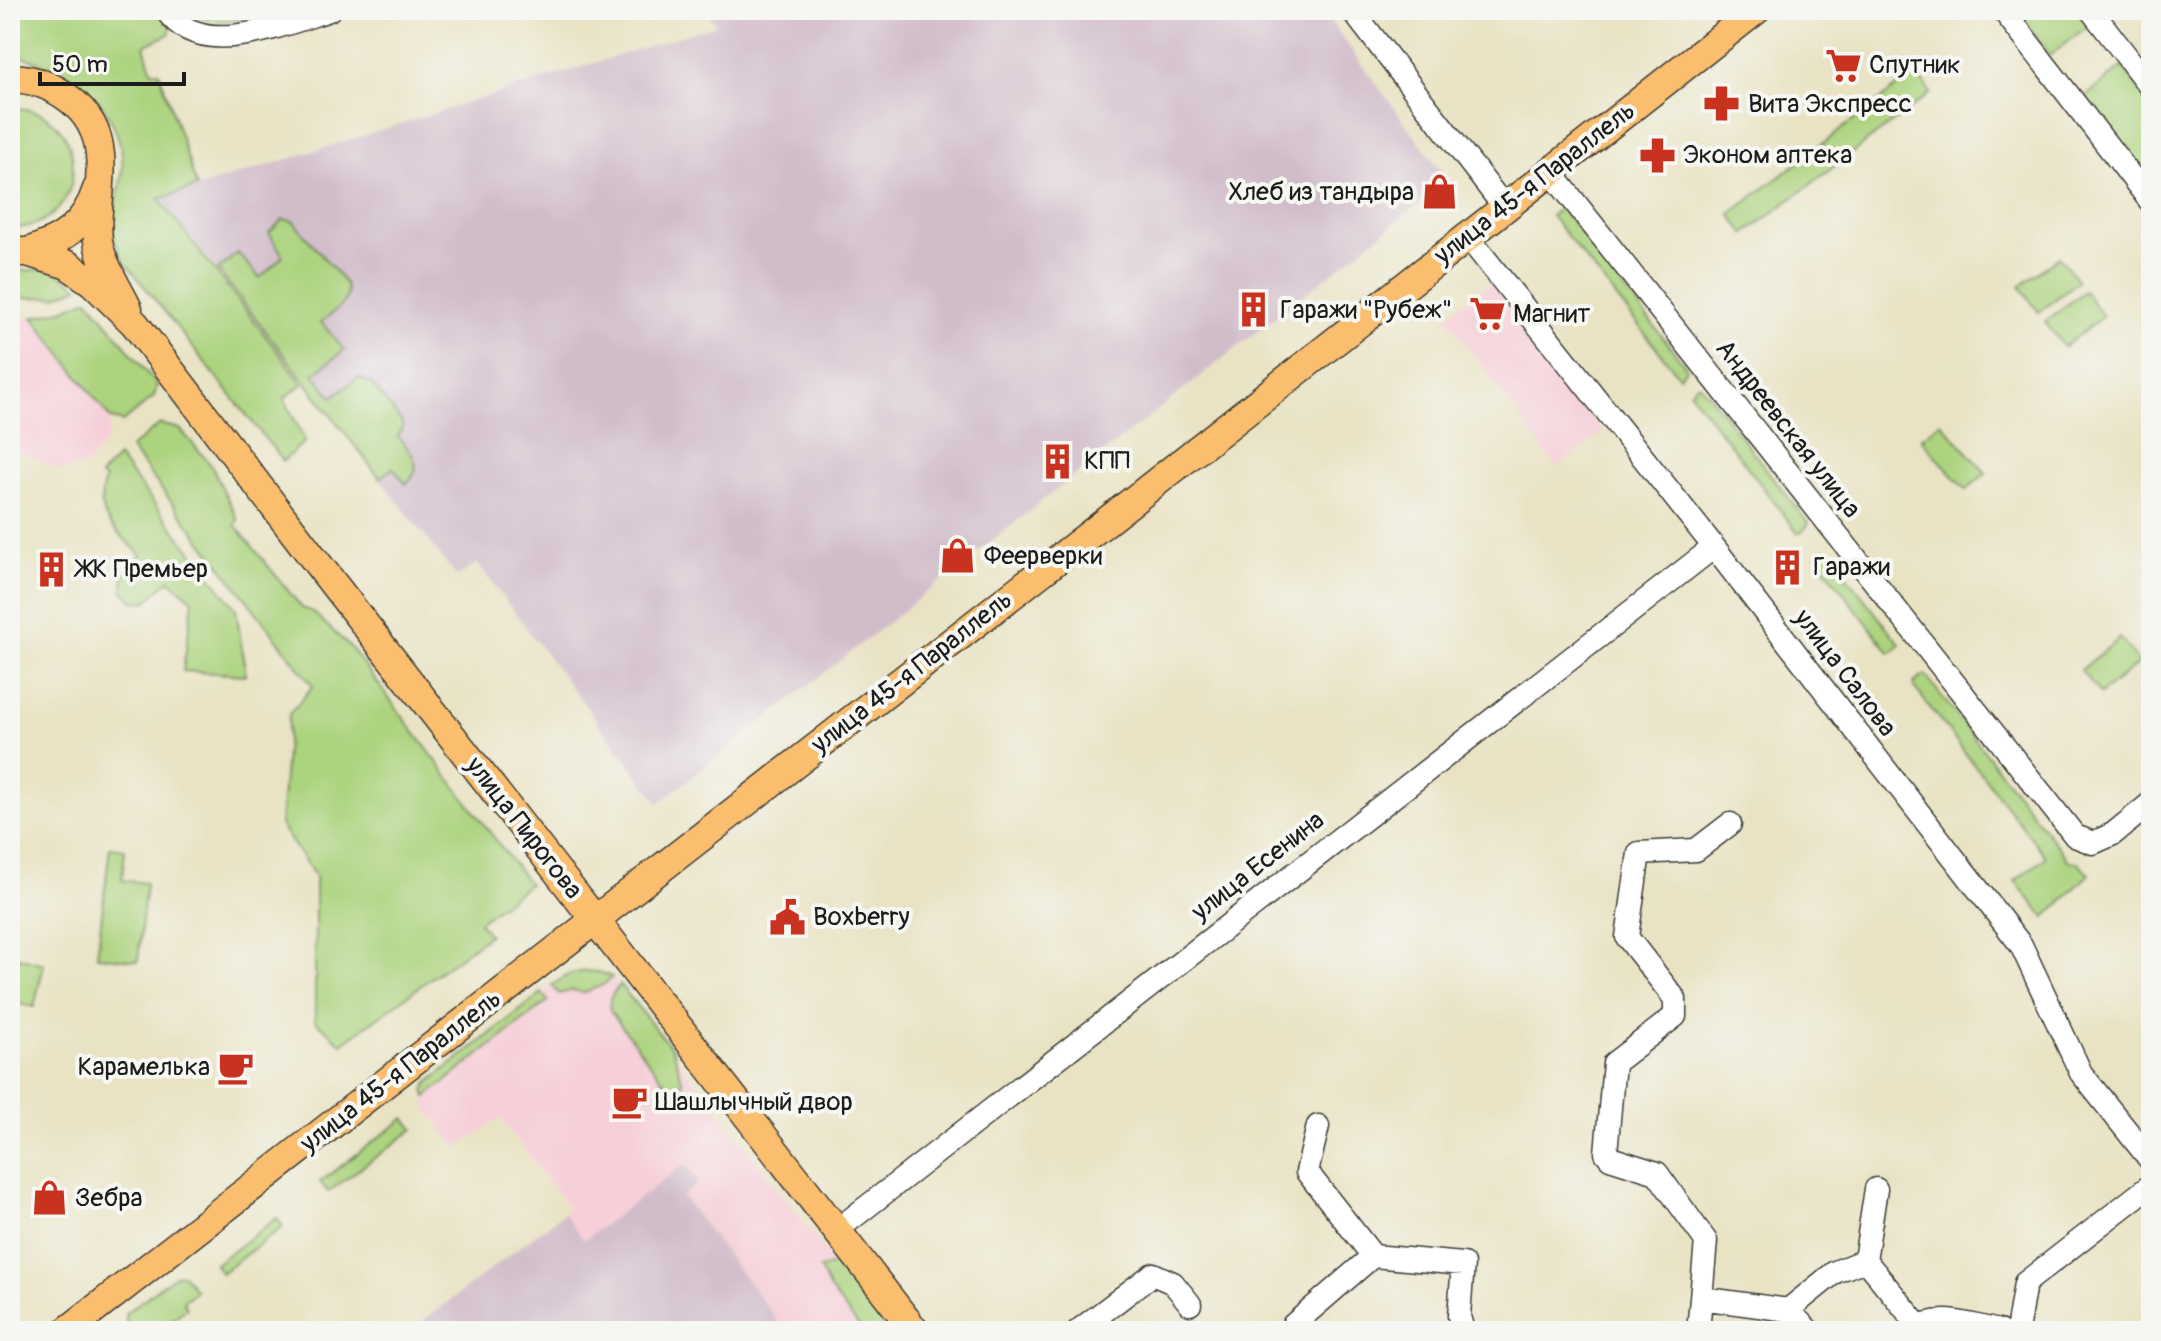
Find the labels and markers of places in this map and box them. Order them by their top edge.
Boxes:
supermarket icon: Спутник [1824,46,1862,84]
place label: Спутник [1869,49,1960,81]
pharmacy icon: Вита Экспресс [1703,85,1741,123]
place label: Вита Экспресс [1748,88,1912,120]
pharmacy icon: Эконом аптека [1638,136,1676,174]
place label: Эконом аптека [1683,139,1852,171]
shop icon: Хлеб из тандыра [1421,173,1459,211]
place label: Хлеб из тандыра [1228,176,1414,208]
building icon: Гаражи "Рубеж" [1235,291,1273,329]
place label: Гаражи "Рубеж" [1280,294,1452,326]
supermarket icon: Магнит [1468,295,1506,333]
place label: Магнит [1513,298,1590,330]
building icon: КПП [1039,442,1077,480]
place label: КПП [1084,445,1130,477]
shop icon: Феерверки [939,537,977,575]
place label: Феерверки [984,540,1103,572]
building icon: Гаражи [1768,548,1806,586]
building icon: ЖК Премьер [32,550,70,588]
place label: Гаражи [1813,551,1891,583]
place label: ЖК Премьер [73,553,208,585]
public building icon: Boxberry [768,898,806,936]
place label: Boxberry [813,901,910,933]
cafe icon: Карамелька [217,1048,255,1086]
place label: Карамелька [78,1051,210,1083]
cafe icon: Шашлычный двор [610,1083,648,1121]
place label: Шашлычный двор [655,1086,853,1118]
shop icon: Зебра [30,1179,68,1217]
place label: Зебра [75,1182,143,1214]

